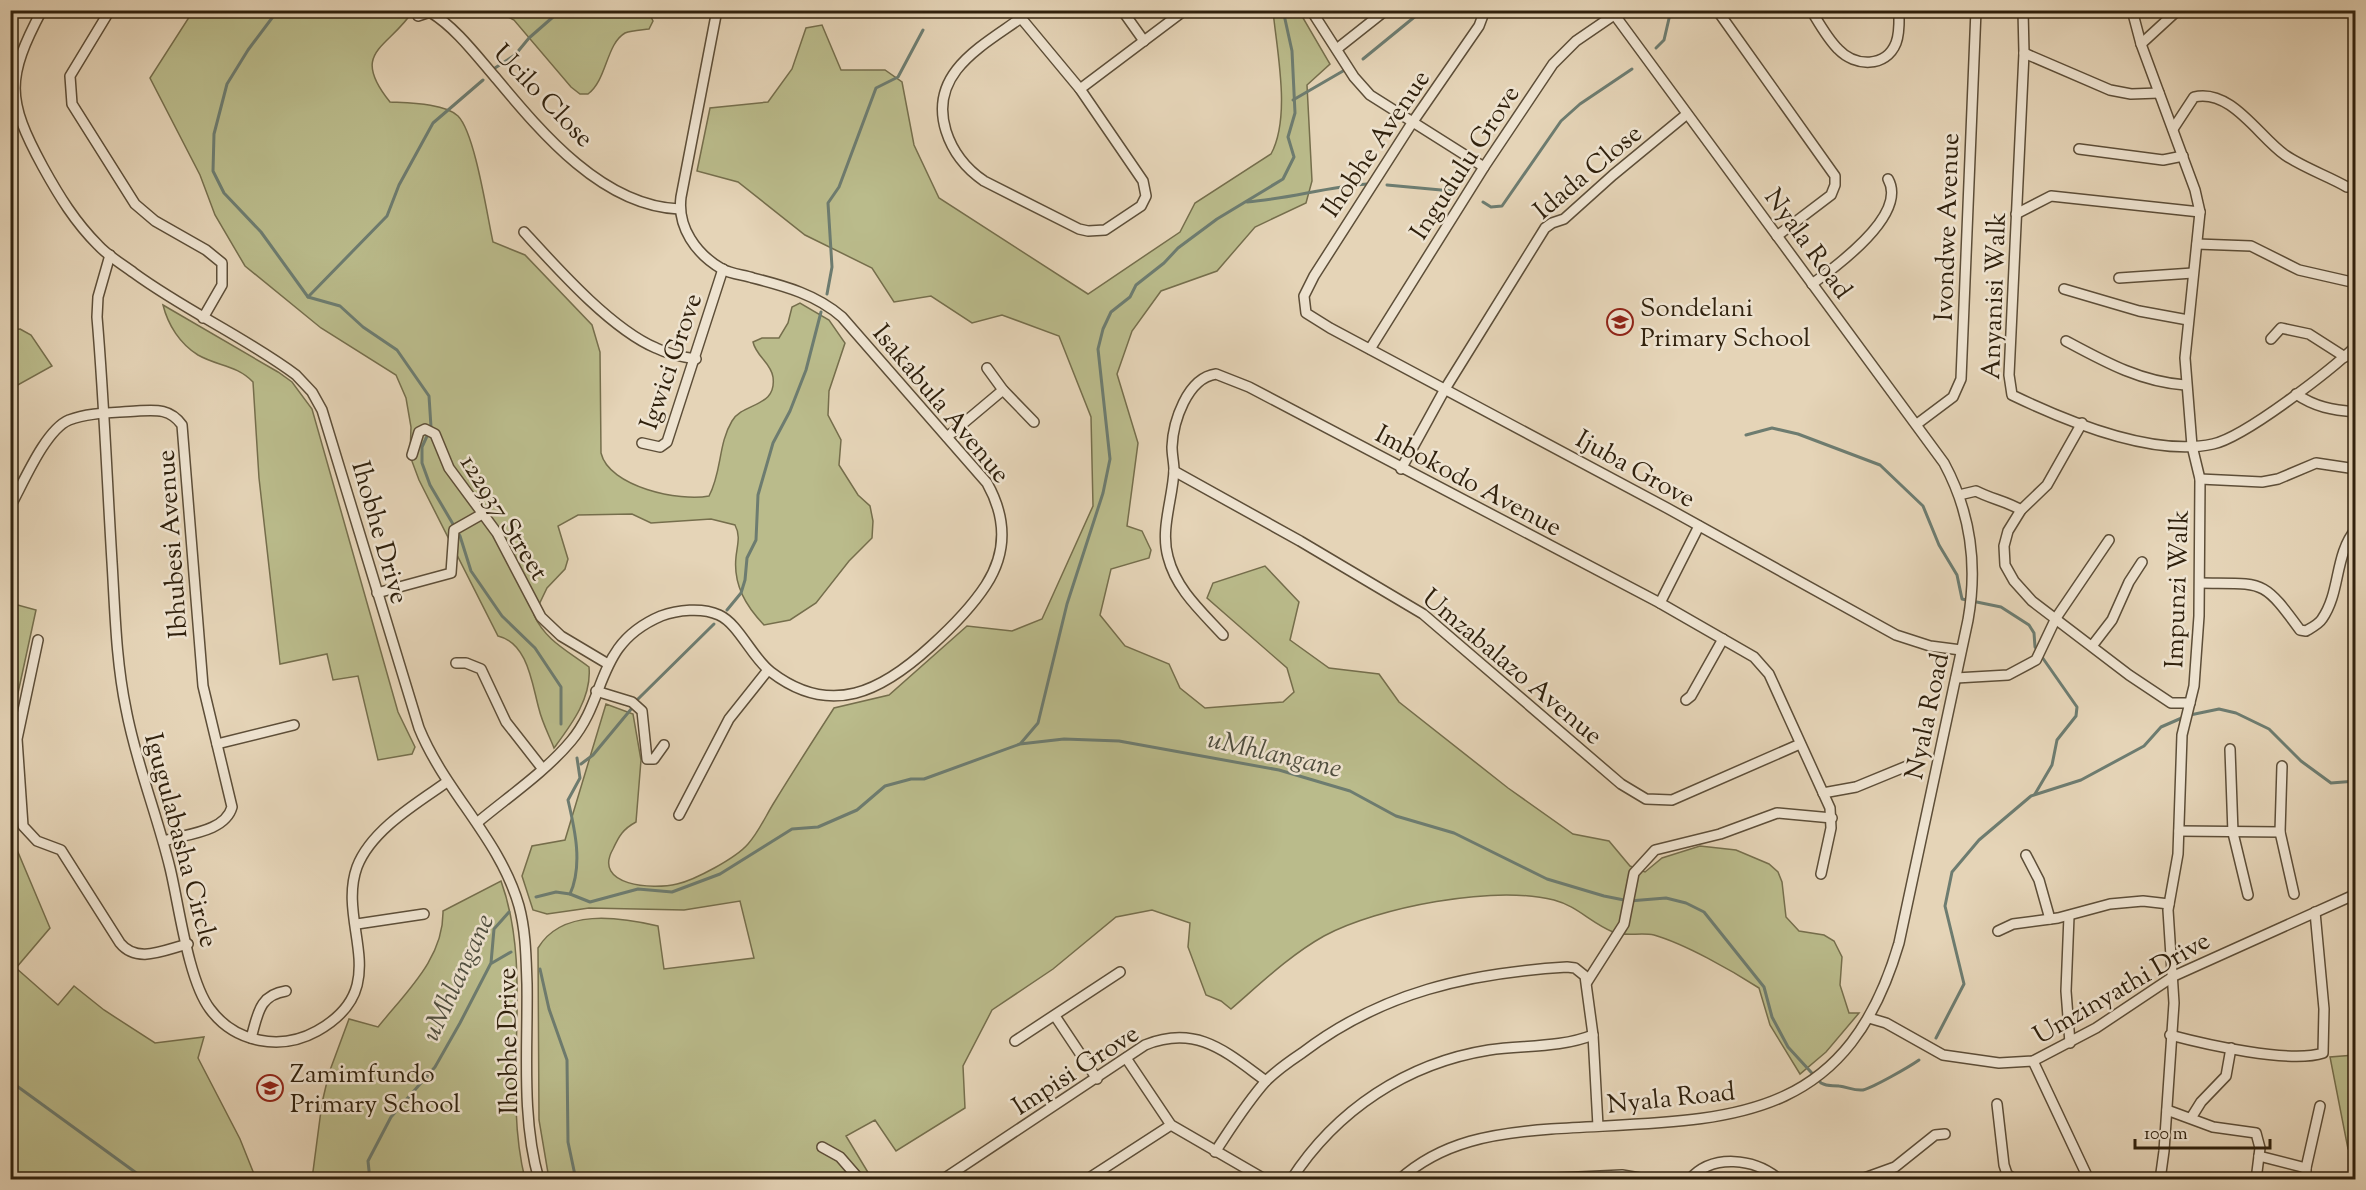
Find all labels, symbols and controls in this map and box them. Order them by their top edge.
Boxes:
street label: Ucilo Close [483,37,601,157]
street label: Ihobhe Avenue [1314,63,1440,226]
street label: Ingudulu Grove [1402,79,1530,248]
street label: Idada Close [1526,116,1651,229]
street label: Ivondwe Avenue [1927,132,1970,322]
street label: Nyala Road [1754,182,1860,308]
street label: Anyanisi Walk [1974,212,2017,380]
street label: Igwici Grove [632,289,713,435]
place label: Sondelani Primary School [1640,291,1810,358]
school or university icon: Sondelani Primary School [1605,307,1635,337]
street label: Isakabula Avenue [862,317,1018,492]
street label: Imbokodo Avenue [1368,417,1568,547]
street label: Ijuba Grove [1568,422,1701,518]
street label: Ibhubesi Avenue [148,448,199,639]
street label: 122937 Street [450,448,556,588]
street label: Ihobhe Drive [341,457,417,608]
street label: Impunzi Walk [2157,509,2200,669]
street label: Umzabalazo Avenue [1413,581,1610,755]
street label: Nyala Road [1897,649,1960,783]
water label: uMhlangane [1204,721,1345,790]
street label: Igugulabasha Circle [133,729,226,952]
water label: uMhlangane [413,908,506,1048]
street label: Umzinyathi Drive [2027,923,2218,1055]
street label: Ihobhe Drive [490,967,529,1115]
street label: Impisi Grove [1006,1016,1147,1126]
place label: Zamimfundo Primary School [290,1057,460,1124]
school or university icon: Zamimfundo Primary School [255,1073,285,1103]
street label: Nyala Road [1605,1074,1738,1125]
scale bar [2135,1112,2270,1150]
text: 100 m [2144,1122,2188,1148]

